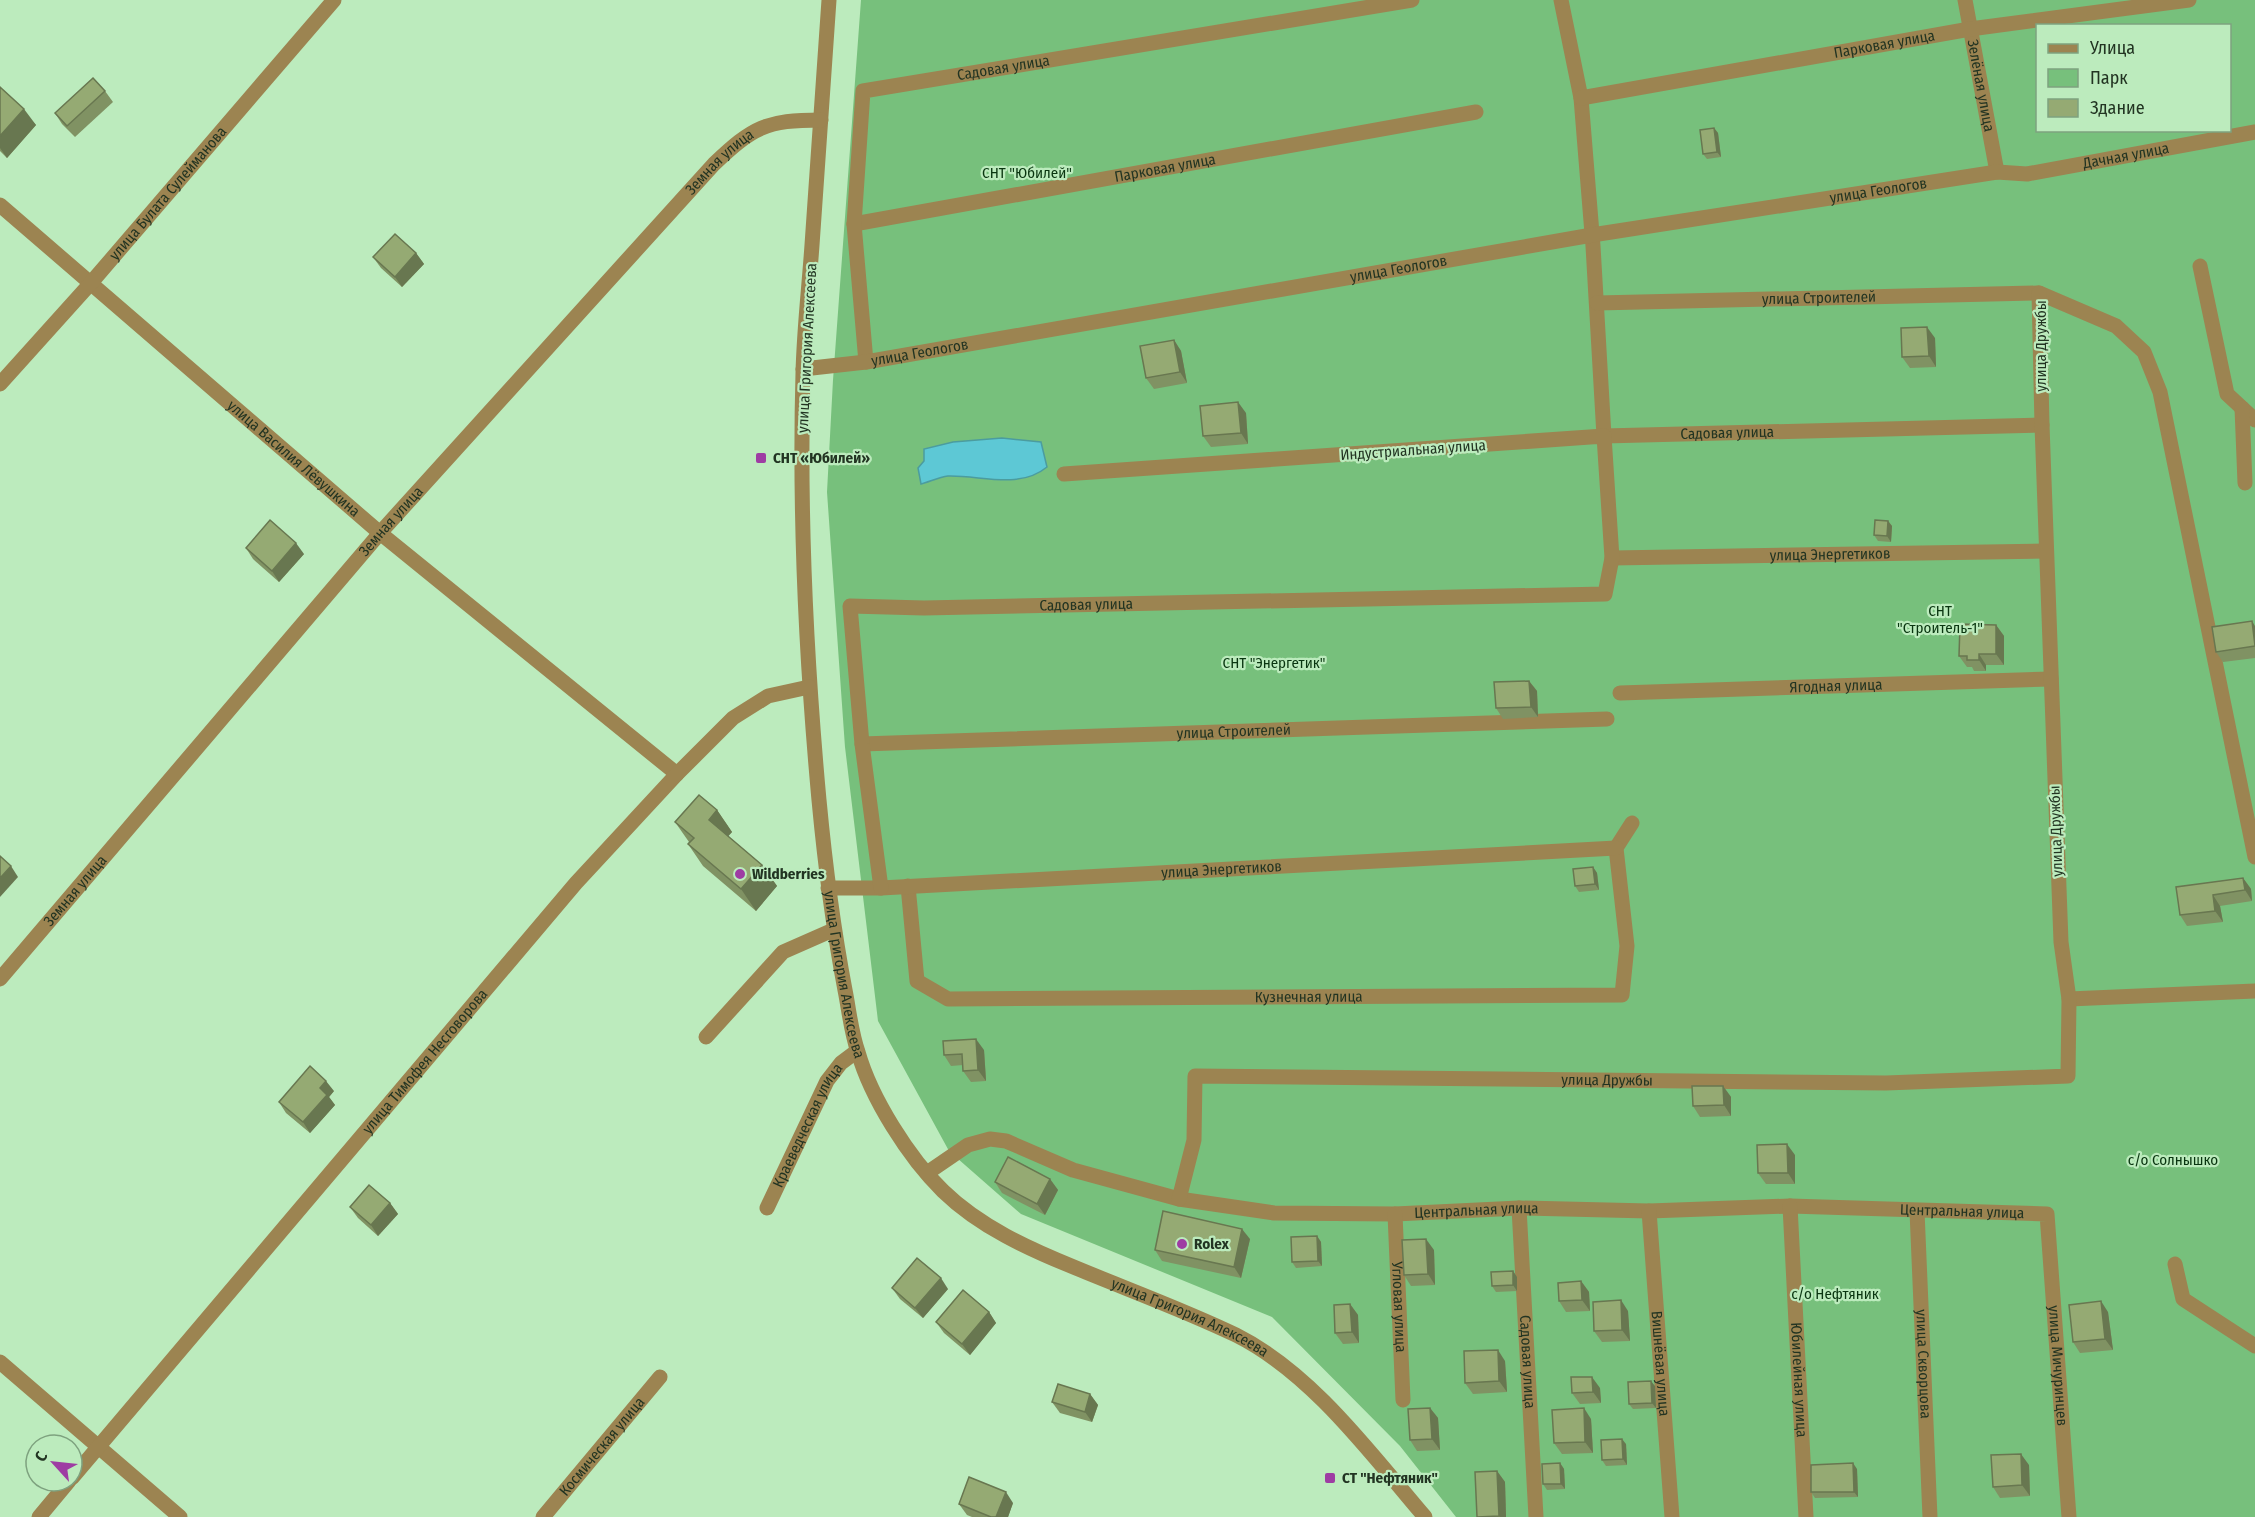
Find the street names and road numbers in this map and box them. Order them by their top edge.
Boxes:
street label: Парковая улица [1832,26,1936,62]
street label: Зелёная улица [1964,38,1998,133]
street label: Садовая улица [956,51,1051,84]
street label: улица Булата Сулейманова [105,123,230,264]
street label: Земная улица [682,125,757,199]
street label: Дачная улица [2081,139,2170,173]
street label: Парковая улица [1113,150,1217,186]
street label: улица Геологов [1828,174,1928,207]
street label: улица Геологов [1349,252,1448,286]
street label: улица Григория Алексеева [794,263,820,433]
street label: улица Строителей [1762,288,1876,308]
street label: улица Дружбы [2032,300,2050,392]
street label: улица Геологов [870,335,970,370]
street label: улица Василия Лёвушкина [224,396,364,521]
street label: Садовая улица [1680,423,1774,443]
street label: Индустриальная улица [1340,436,1486,464]
street label: Земная улица [355,483,427,560]
street label: улица Энергетиков [1769,545,1891,564]
street label: Садовая улица [1039,595,1133,615]
street label: Ягодная улица [1789,675,1883,696]
street label: улица Строителей [1176,721,1291,742]
street label: улица Дружбы [2045,785,2067,877]
street label: Земная улица [40,852,111,930]
street label: улица Энергетиков [1161,857,1282,882]
street label: улица Григория Алексеева [820,890,868,1061]
street label: улица Тимофея Несговорова [358,985,491,1138]
street label: Кузнечная улица [1255,988,1363,1006]
street label: Краеведческая улица [769,1060,846,1191]
street label: улица Дружбы [1561,1071,1653,1090]
street label: Центральная улица [1414,1199,1539,1222]
street label: Центральная улица [1900,1200,2025,1222]
street label: Угловая улица [1388,1260,1410,1353]
street label: улица Григория Алексеева [1109,1274,1272,1361]
street label: улица Мичуринцев [2045,1305,2071,1427]
street label: улица Скворцова [1912,1309,1935,1419]
street label: Вишнёвая улица [1648,1310,1673,1417]
street label: Садовая улица [1516,1315,1539,1409]
street label: Юбилейная улица [1787,1322,1811,1438]
street label: Космическая улица [556,1393,648,1499]

